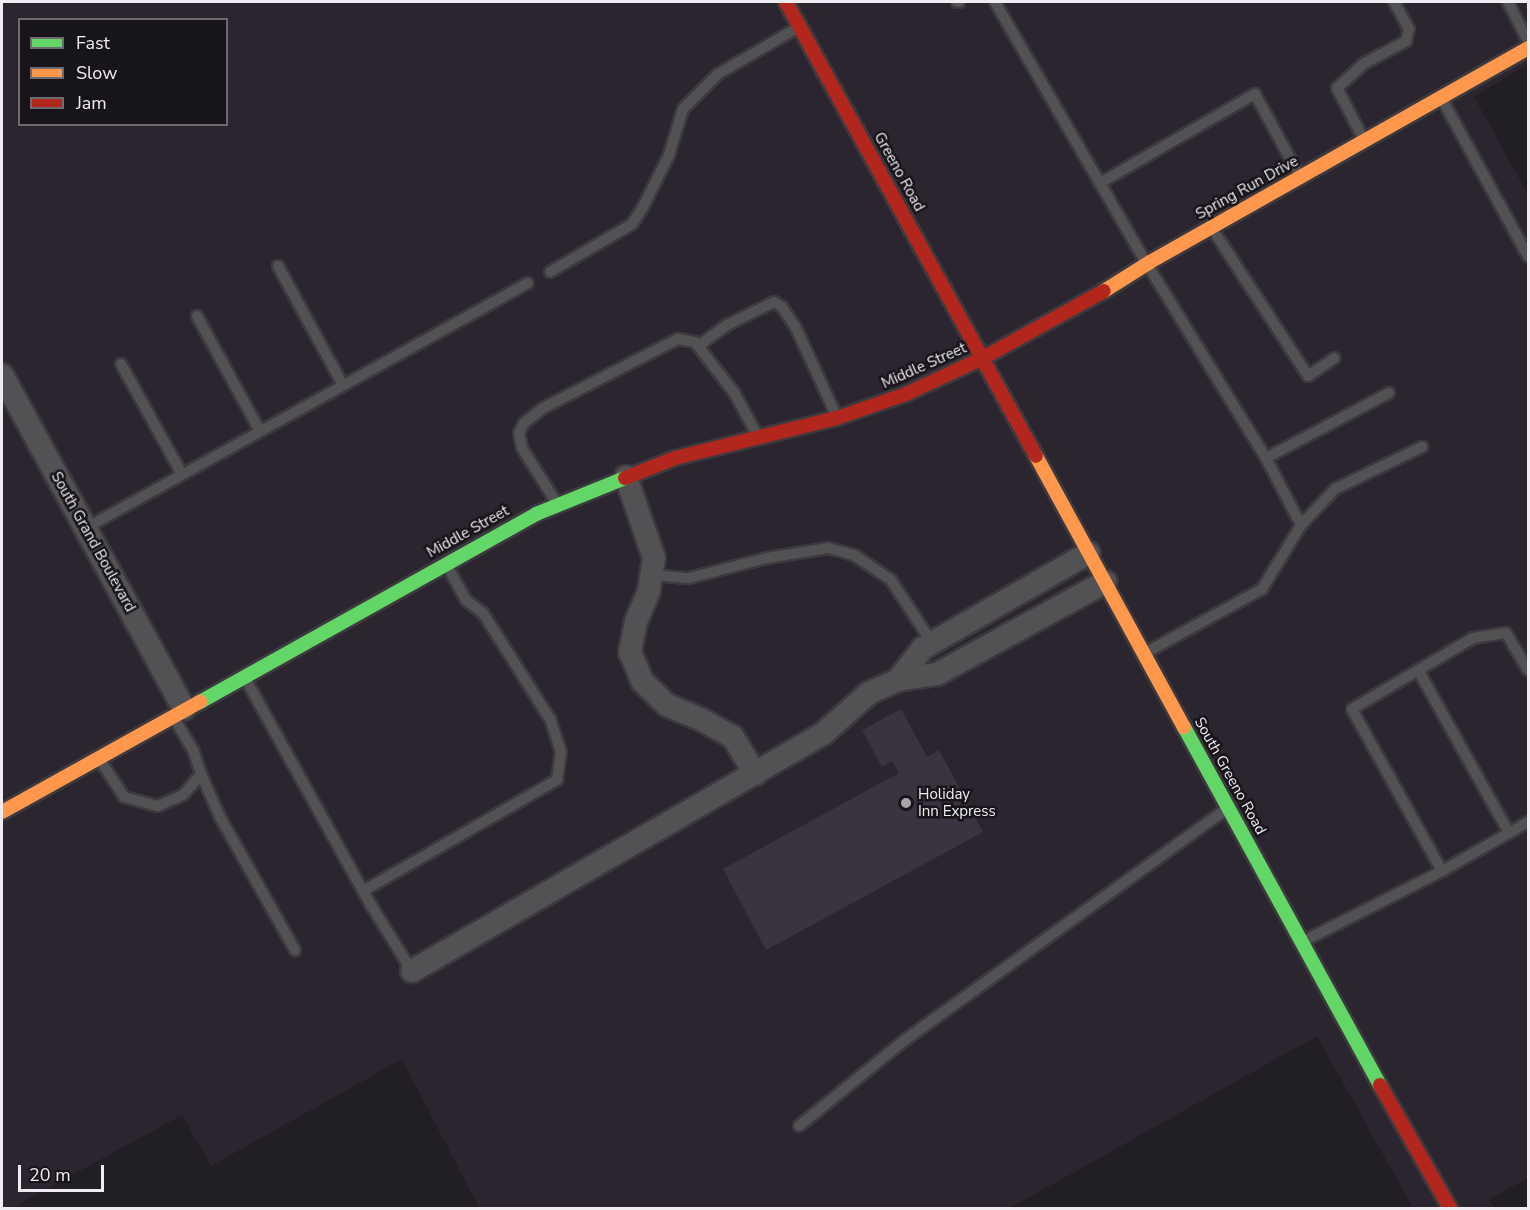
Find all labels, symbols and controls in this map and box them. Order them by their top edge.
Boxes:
legend [18,18,228,126]
text: Fast [76,31,110,55]
text: Slow [76,61,117,85]
text: Jam [76,91,107,115]
street label: Greeno Road [870,129,928,215]
street label: Spring Run Drive [1193,152,1301,224]
street label: Middle Street [879,339,969,393]
street label: South Grand Boulevard [47,469,139,615]
street label: Middle Street [424,502,512,562]
street label: South Greeno Road [1190,714,1270,838]
place label: Holiday Inn Express [918,785,996,820]
marker: Holiday Inn Express [899,796,913,810]
scale bar [21,1153,106,1191]
text: 20 m [29,1163,71,1187]

